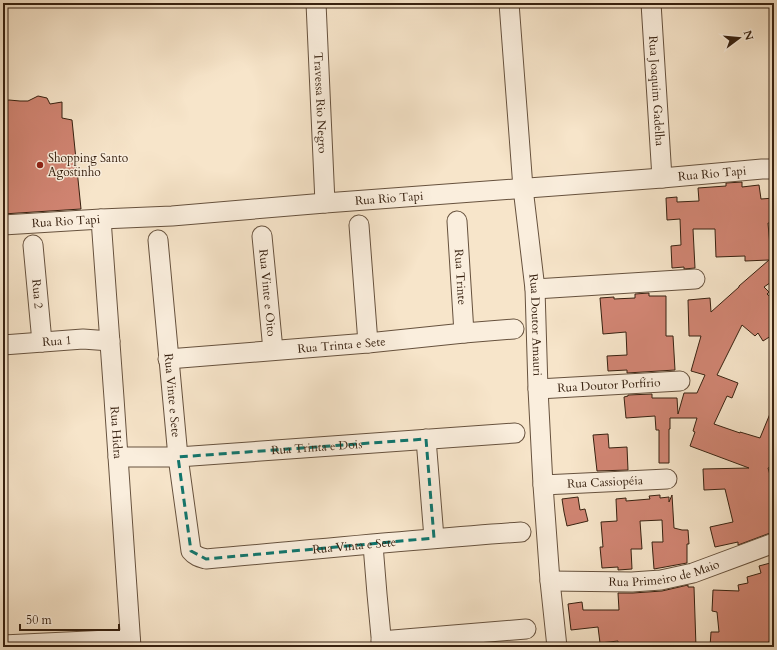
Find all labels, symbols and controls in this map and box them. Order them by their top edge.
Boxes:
north arrow [719,18,759,58]
text: N [740,29,757,42]
street label: Rua Joaquim Gadelha [645,35,668,147]
street label: Travessa Rio Negro [310,52,331,154]
place label: Shopping Santo Agostinho [48,150,129,180]
marker: Shopping Santo Agostinho [35,160,45,170]
street label: Rua Rio Tapi [677,162,748,185]
street label: Rua Rio Tapi [354,188,424,209]
street label: Rua Rio Tapi [31,211,101,231]
street label: Rua Vinte e Oito [255,248,280,338]
street label: Rua Trinte [451,248,470,305]
street label: Rua Doutor Amauri [525,273,546,377]
street label: Rua 2 [28,278,47,309]
street label: Rua 1 [42,332,72,350]
street label: Rua Trinta e Sete [297,333,386,357]
street label: Rua Vinte e Sete [160,353,184,438]
street label: Rua Doutor Porfírio [557,374,661,396]
street label: Rua Hidra [107,406,126,460]
street label: Rua Trinta e Dois [271,436,363,458]
street label: Rua Cassiopéia [567,472,644,492]
street label: Rua Vinta e Sete [312,534,397,557]
street label: Rua Primeiro de Maio [609,556,722,590]
scale bar [20,606,119,632]
text: 50 m [26,612,53,628]

